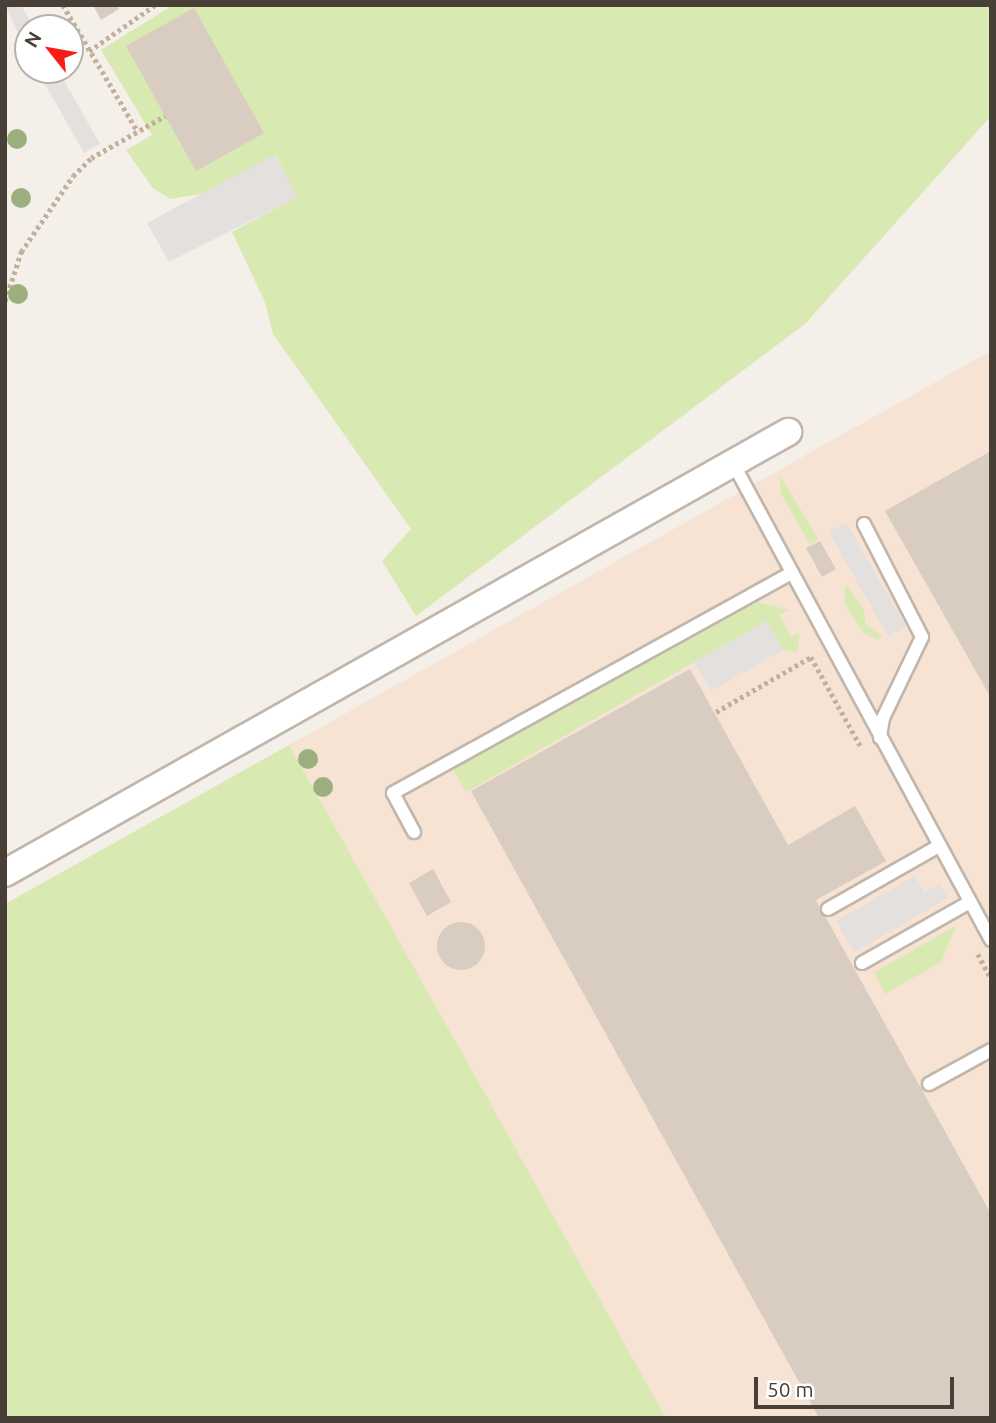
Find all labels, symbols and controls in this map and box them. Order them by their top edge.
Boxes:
north arrow [14,14,84,84]
text: N [20,27,46,51]
scale bar [758,1364,958,1408]
text: 50 m [767,1377,814,1401]

